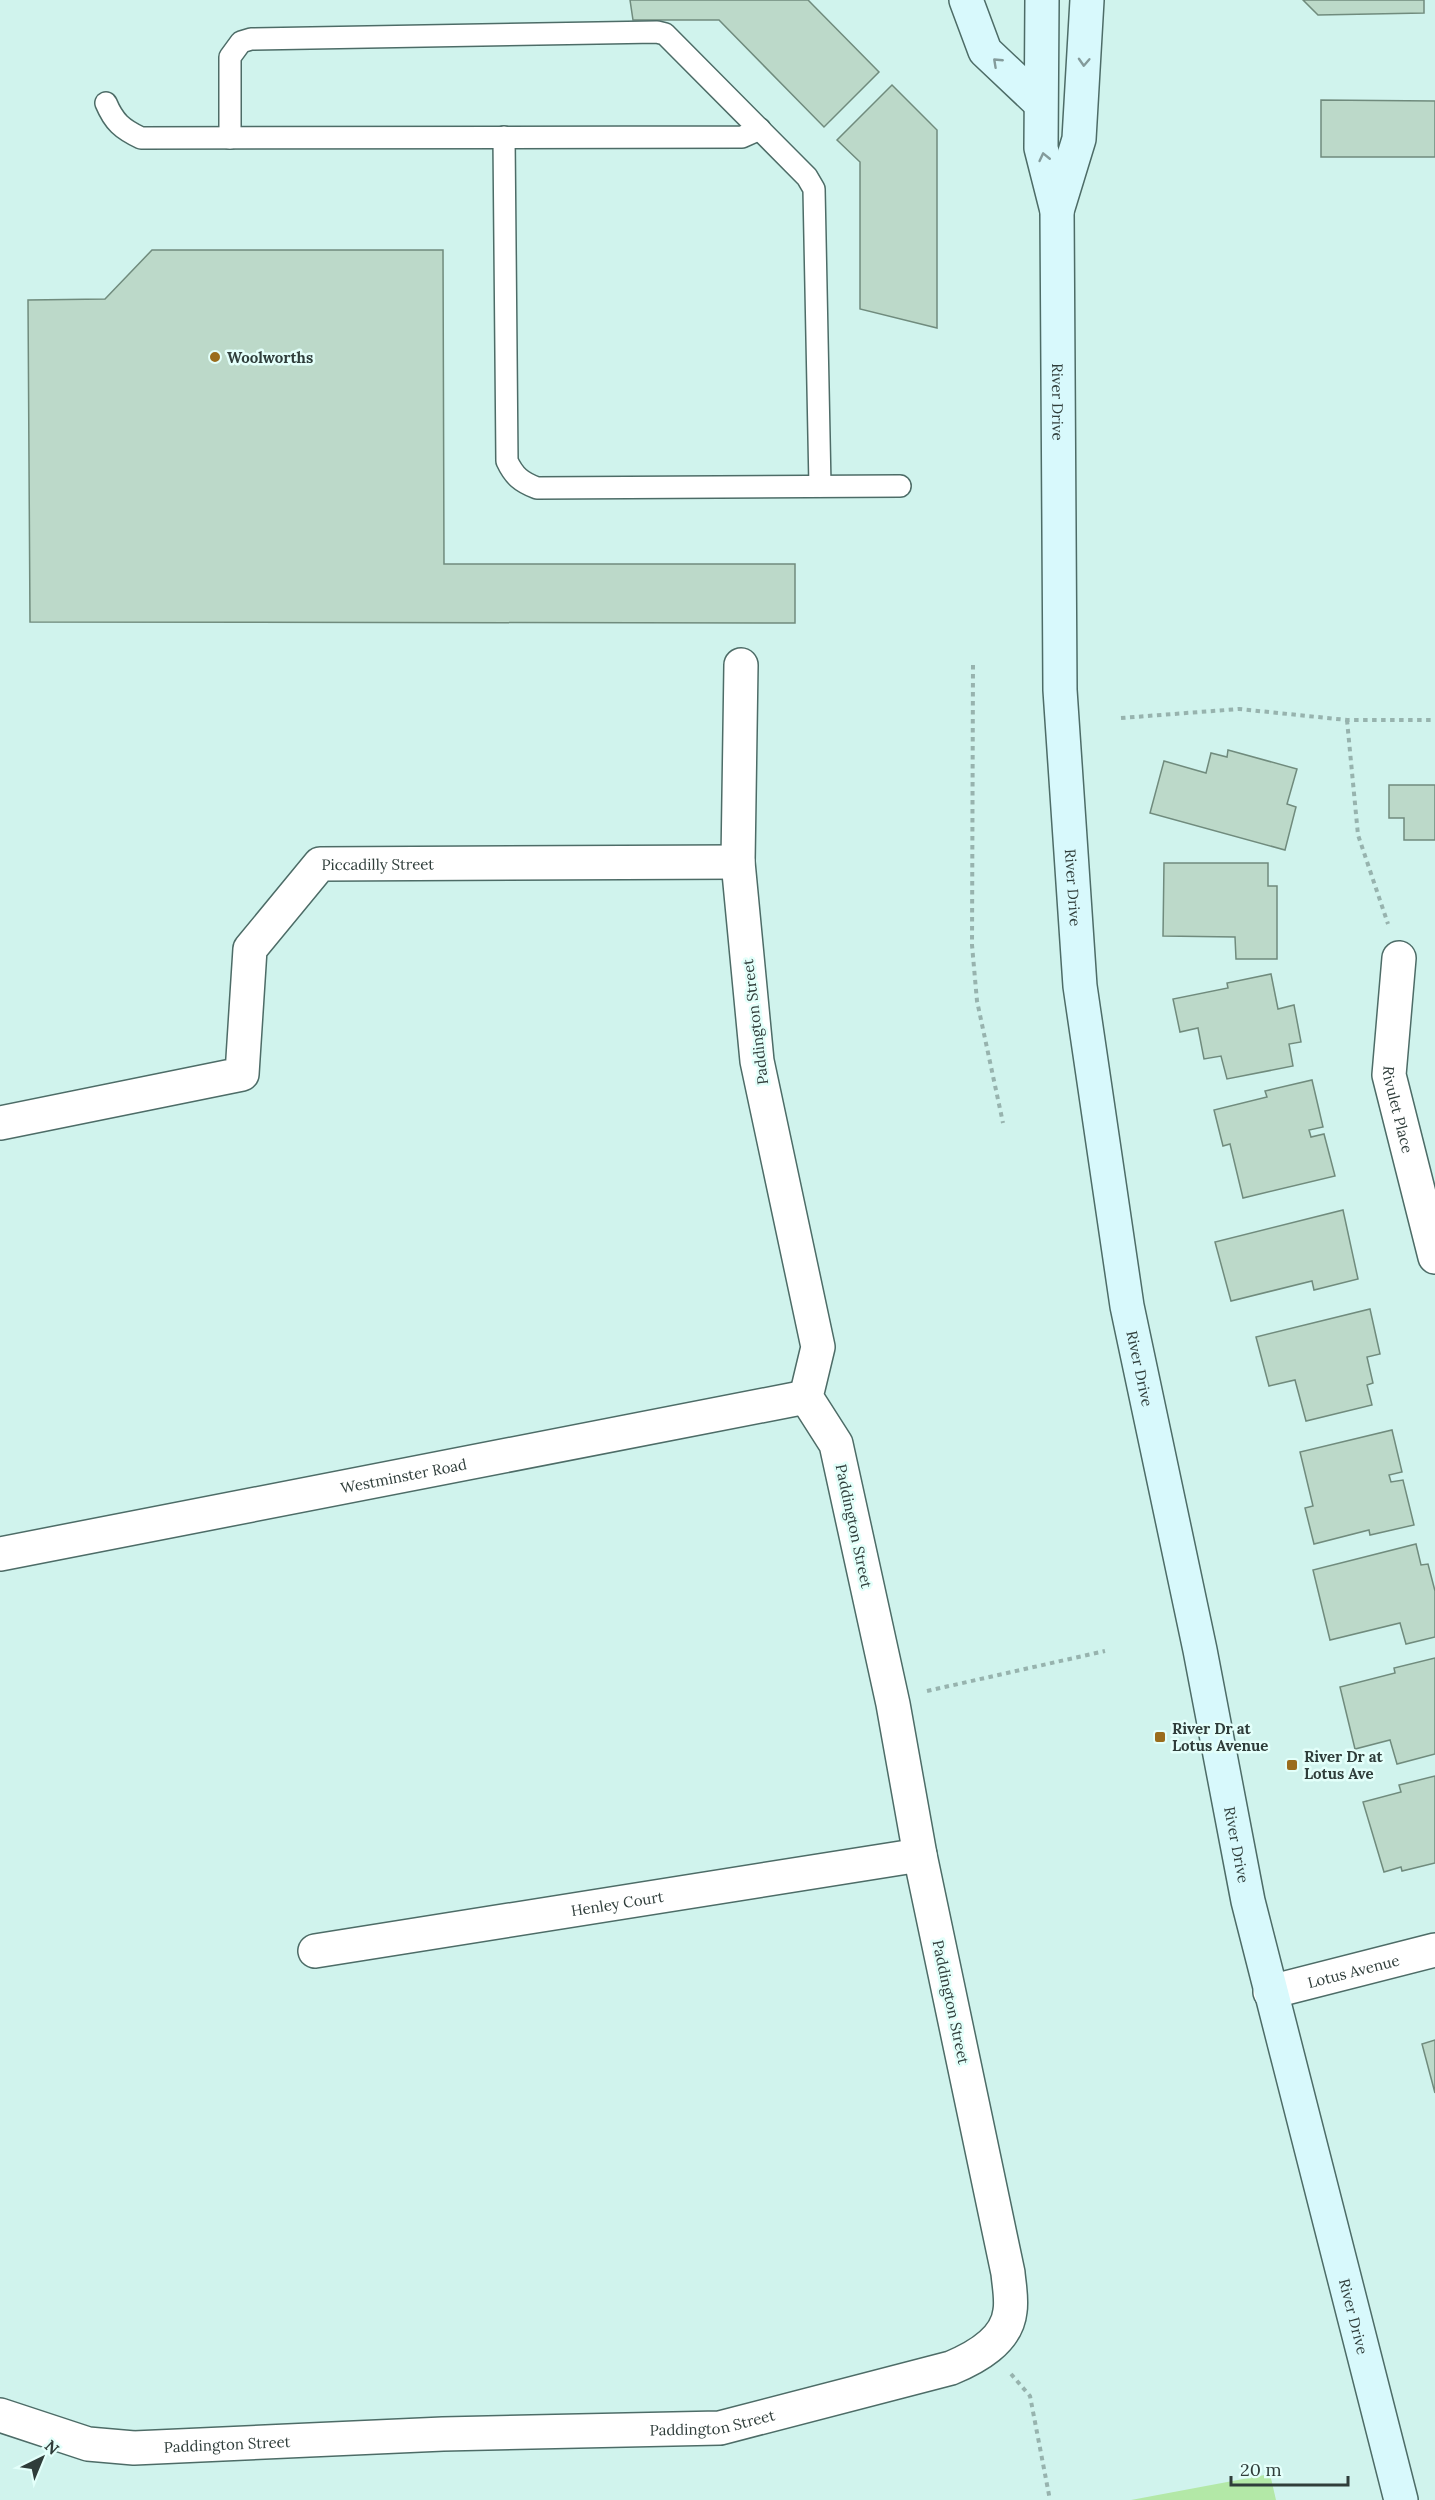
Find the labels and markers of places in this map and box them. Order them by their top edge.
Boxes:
place label: Woolworths [227,348,313,367]
marker: Woolworths [208,350,222,364]
place label: River Dr at Lotus Avenue [1172,1719,1268,1755]
marker: River Dr at Lotus Avenue [1153,1730,1167,1744]
place label: River Dr at Lotus Ave [1304,1747,1383,1783]
marker: River Dr at Lotus Ave [1285,1758,1299,1772]

